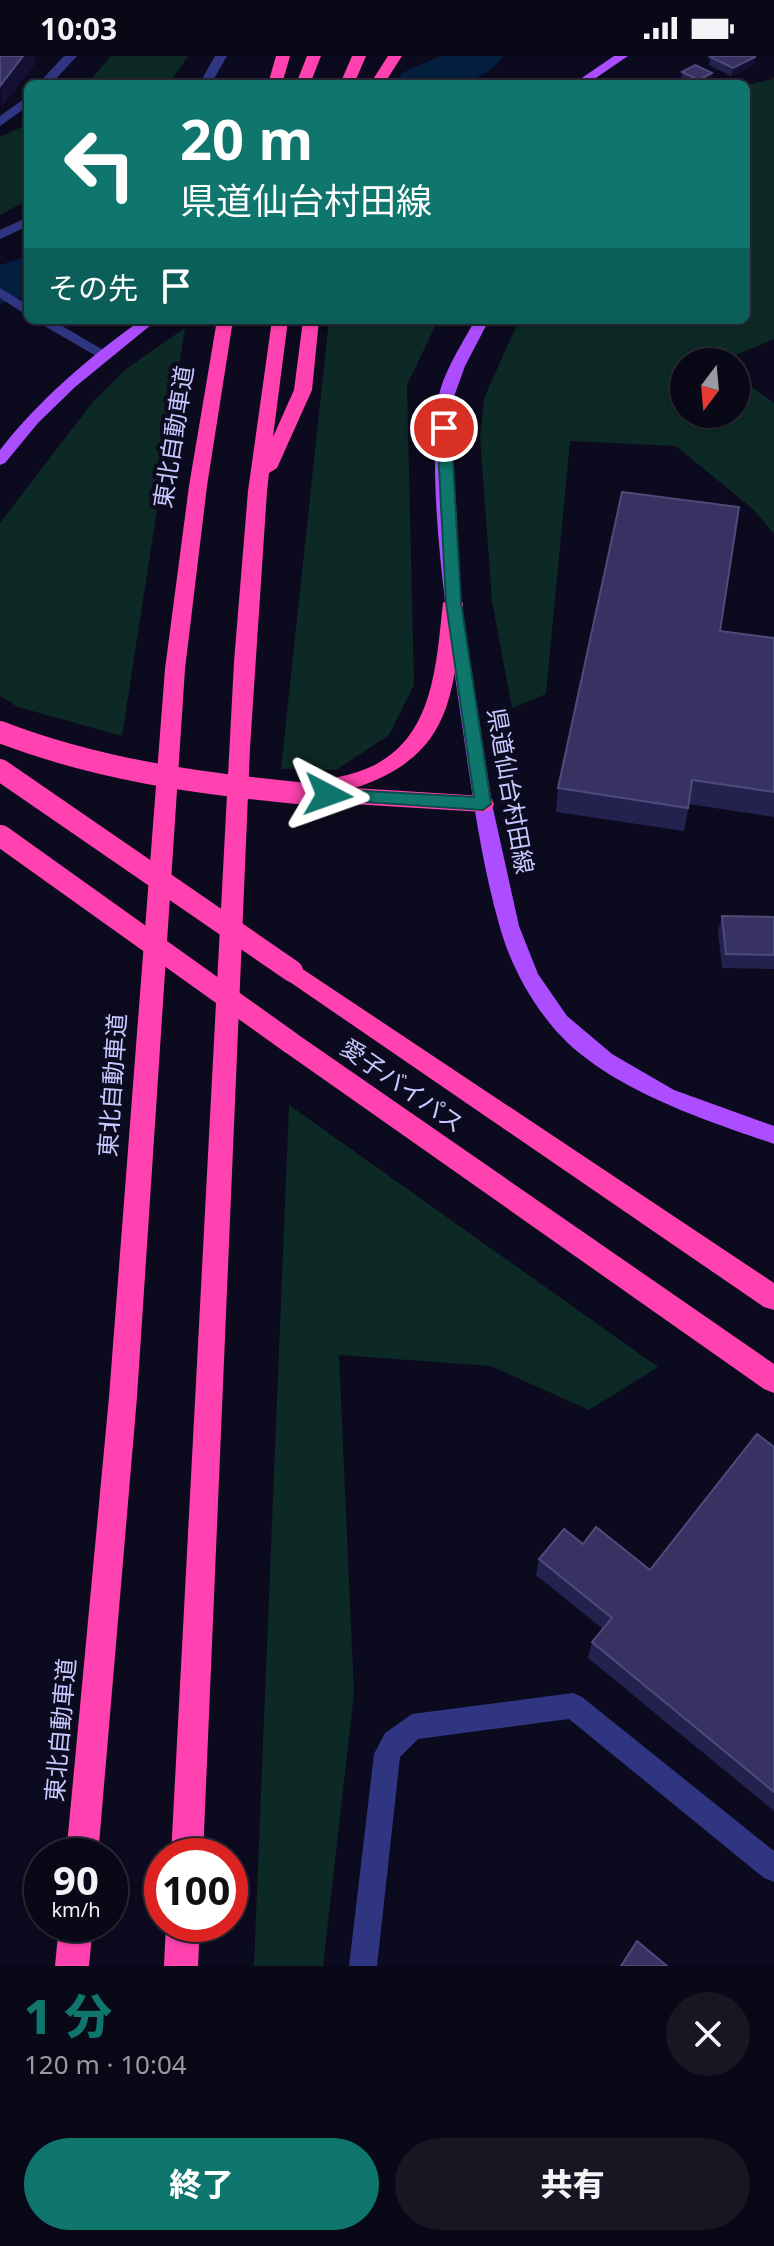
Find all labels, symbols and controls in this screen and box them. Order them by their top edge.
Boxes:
text: 10:03 [40,8,117,49]
text: 20 m [180,100,313,176]
icon: left [48,112,152,216]
text: 県道仙台村田線 [180,176,432,225]
icon: arrive [154,264,198,308]
text: その先 [48,267,138,308]
north arrow [670,348,750,428]
map controls [670,348,750,428]
street label: 東北自動車道 [145,363,200,510]
pin [410,394,478,462]
icon: arrive [422,406,466,450]
street label: 県道仙台村田線 [481,705,542,876]
position arrow [286,753,370,837]
street label: 東北自動車道 [90,1012,133,1158]
street label: 愛子バイパス [335,1030,471,1139]
street label: 東北自動車道 [37,1657,82,1803]
speed limit sign: 100 [144,1838,248,1942]
text: 90 [53,1852,99,1907]
text: km/h [51,1896,101,1923]
text: 1 分 [24,1983,112,2048]
button: close [666,1992,750,2076]
text: 120 m · 10:04 [24,2046,187,2082]
button: 終了 [24,2138,379,2230]
button: 共有 [395,2138,750,2230]

